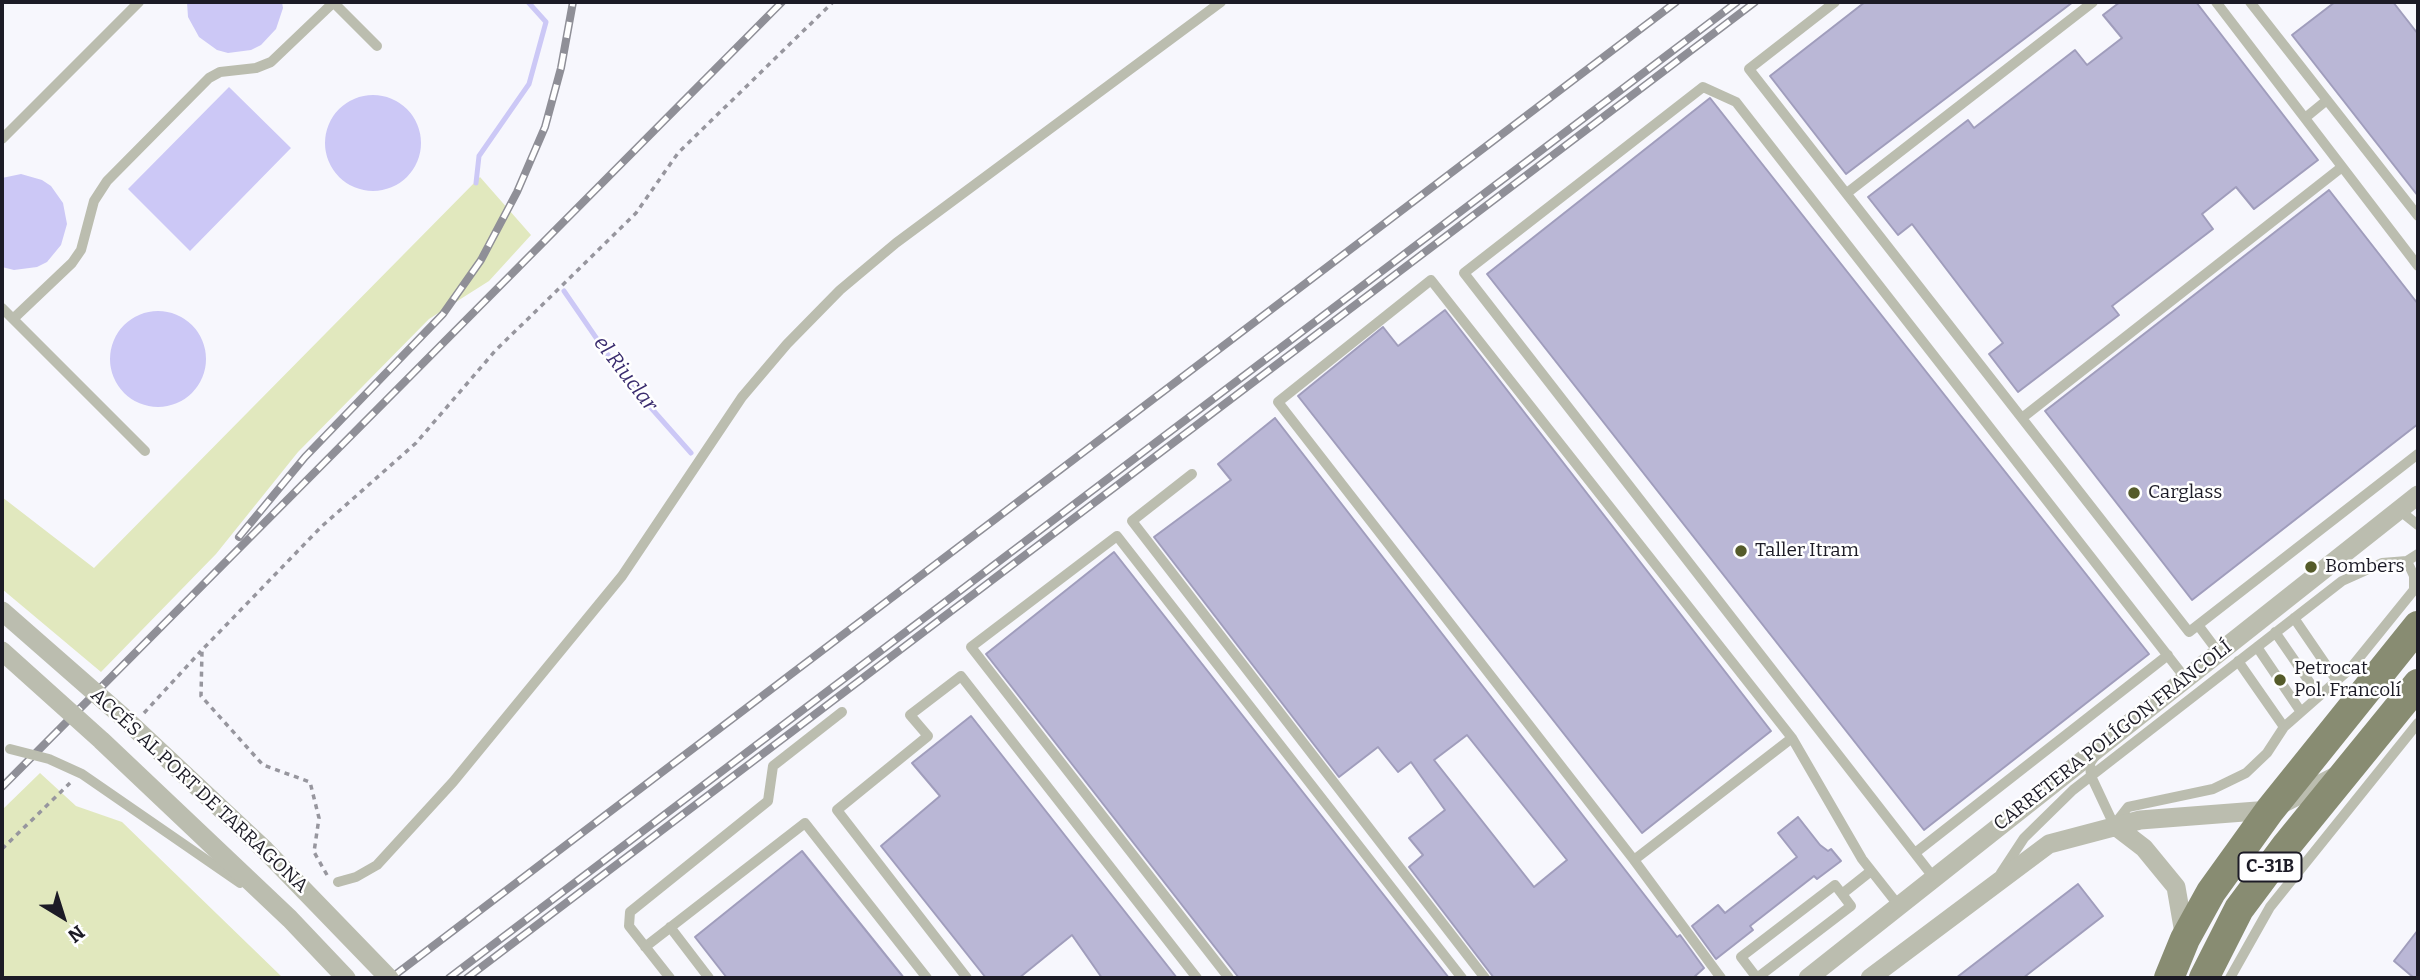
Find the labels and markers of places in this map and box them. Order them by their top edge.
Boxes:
place label: Carglass [2148,482,2222,504]
marker: Carglass [2126,485,2142,501]
place label: Taller Itram [1755,540,1859,562]
marker: Taller Itram [1733,543,1749,559]
place label: Bombers [2325,556,2405,578]
marker: Bombers [2303,559,2319,575]
place label: Petrocat Pol. Francolí [2294,658,2401,702]
marker: Petrocat Pol. Francolí [2272,672,2288,688]

